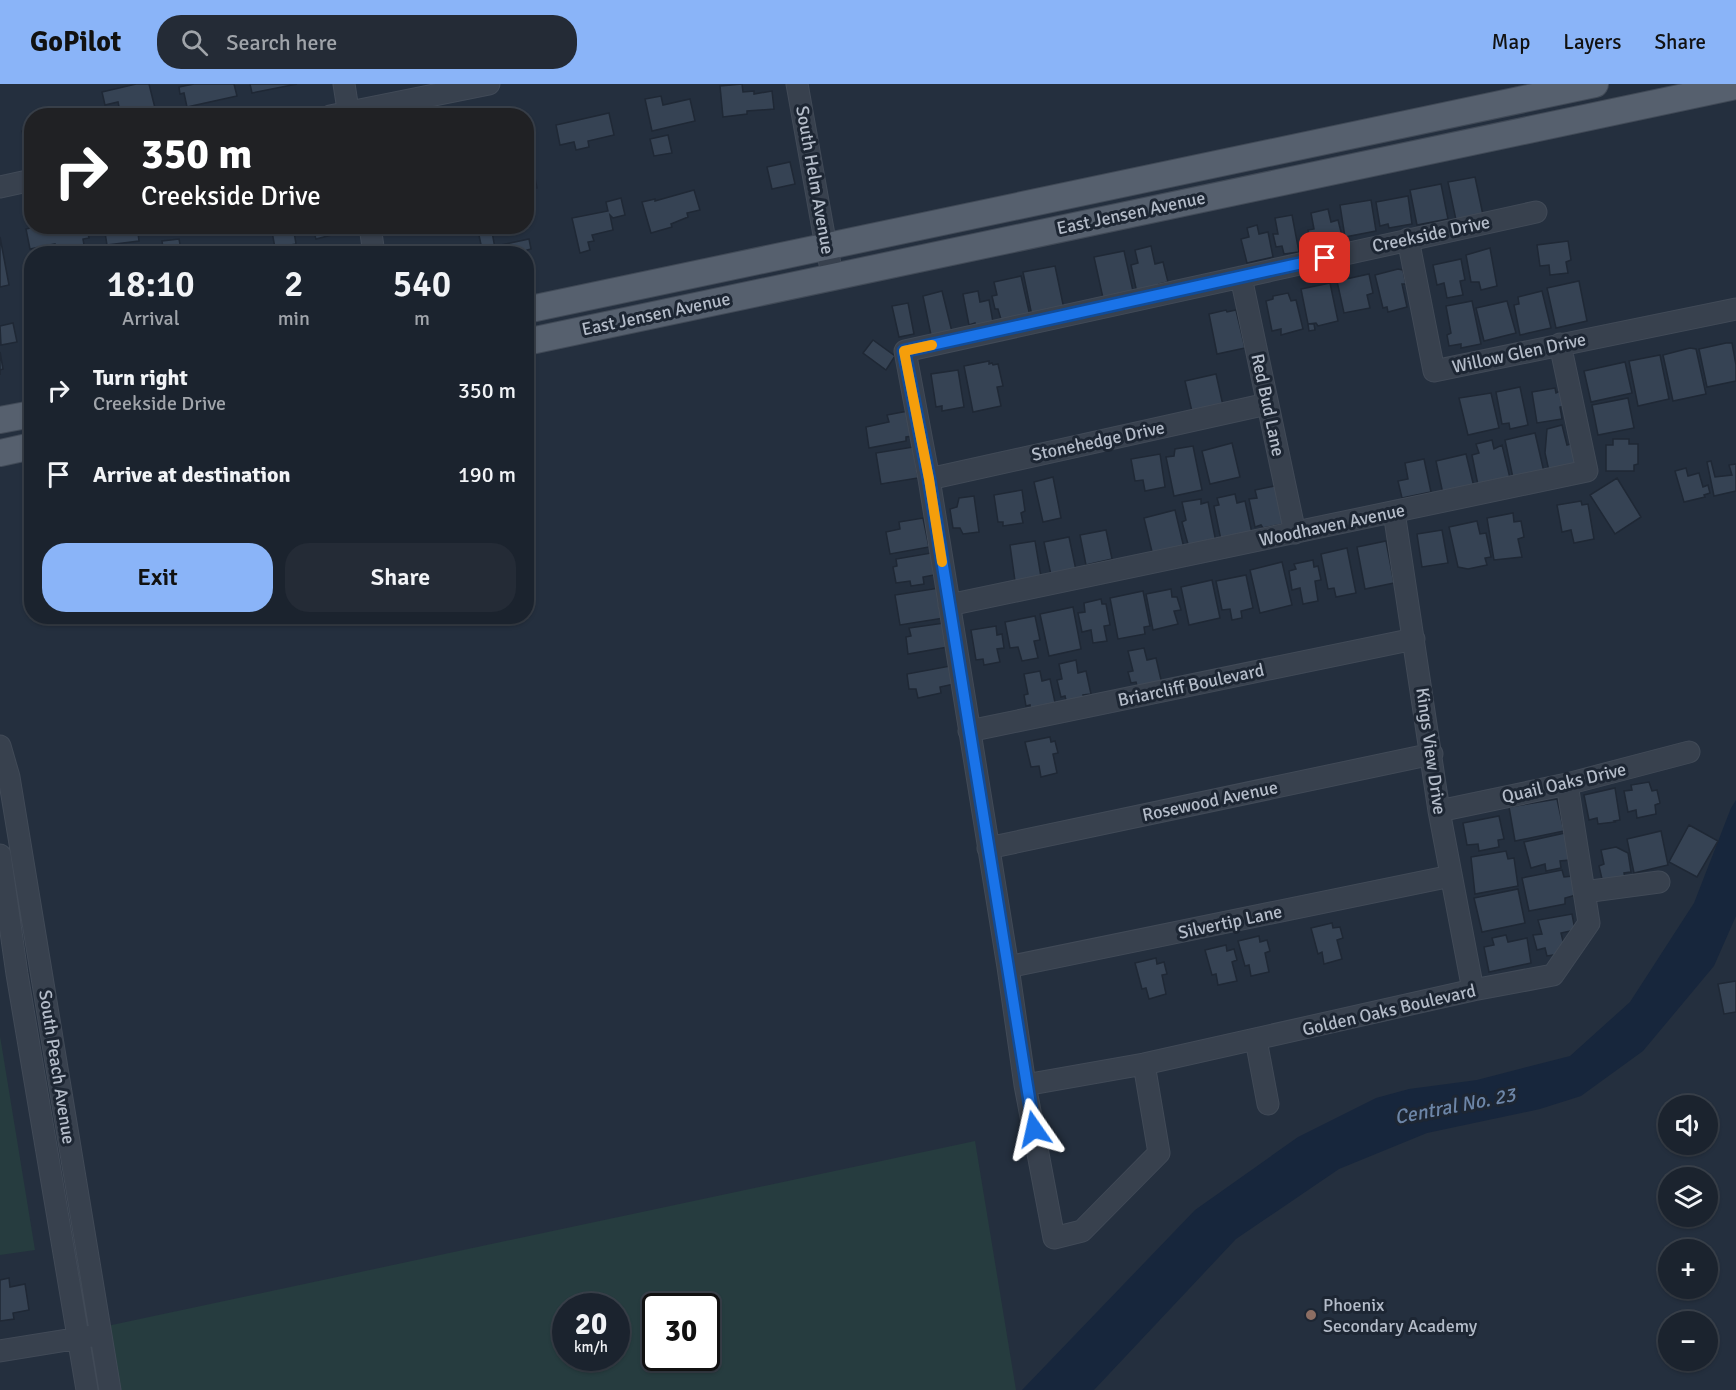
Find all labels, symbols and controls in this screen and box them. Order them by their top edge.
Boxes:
search box [157,15,577,69]
text: GoPilot [30,25,121,59]
icon: search [178,26,211,59]
text: Search here [226,29,337,56]
text: Map [1492,29,1530,55]
text: Layers [1563,29,1621,55]
text: Share [1654,29,1706,55]
street label: South Helm Avenue [791,104,839,256]
text: 350 m [141,129,252,180]
icon: right [42,132,120,210]
text: Creekside Drive [141,180,321,213]
street label: East Jensen Avenue [1055,187,1207,239]
street label: Creekside Drive [1370,211,1492,257]
pin [1299,232,1350,283]
icon: arrive [1308,241,1341,274]
text: 18:10 [107,262,195,307]
text: 2 [284,262,304,307]
text: 540 [393,262,451,307]
street label: East Jensen Avenue [580,288,732,340]
text: Arrival [122,306,180,331]
text: min [278,306,310,331]
text: m [414,306,430,331]
street label: Willow Glen Drive [1450,328,1588,378]
street label: Red Bud Lane [1246,352,1290,458]
text: Turn right [93,364,188,391]
icon: right [42,374,75,407]
text: 350 m [458,377,516,404]
text: Creekside Drive [93,391,226,416]
street label: Stonehedge Drive [1029,416,1167,466]
icon: arrive [42,458,75,491]
text: Arrive at destination [93,461,290,488]
text: 190 m [458,461,516,488]
street label: Woodhaven Avenue [1257,499,1407,551]
button: Exit [42,543,273,612]
button: Share [285,543,516,612]
street label: Briarcliff Boulevard [1116,659,1266,711]
street label: Kings View Drive [1411,686,1451,816]
street label: Quail Oaks Drive [1500,758,1628,808]
street label: Rosewood Avenue [1140,776,1280,826]
street label: Silvertip Lane [1176,900,1284,944]
street label: Golden Oaks Boulevard [1300,979,1478,1041]
street label: South Peach Avenue [34,988,80,1146]
water label: Central No. 23 [1392,1082,1520,1130]
map controls [1658,1095,1718,1371]
button: sound [1658,1095,1718,1155]
position arrow [1002,1097,1066,1161]
button: layers [1658,1167,1718,1227]
button: + [1658,1239,1718,1299]
speed limit sign: 30 [642,1293,720,1371]
place label: Phoenix Secondary Academy [1323,1294,1478,1337]
text: 20 [575,1306,607,1343]
marker: Phoenix Secondary Academy [1304,1308,1318,1322]
button: − [1658,1311,1718,1371]
text: km/h [574,1338,608,1356]

